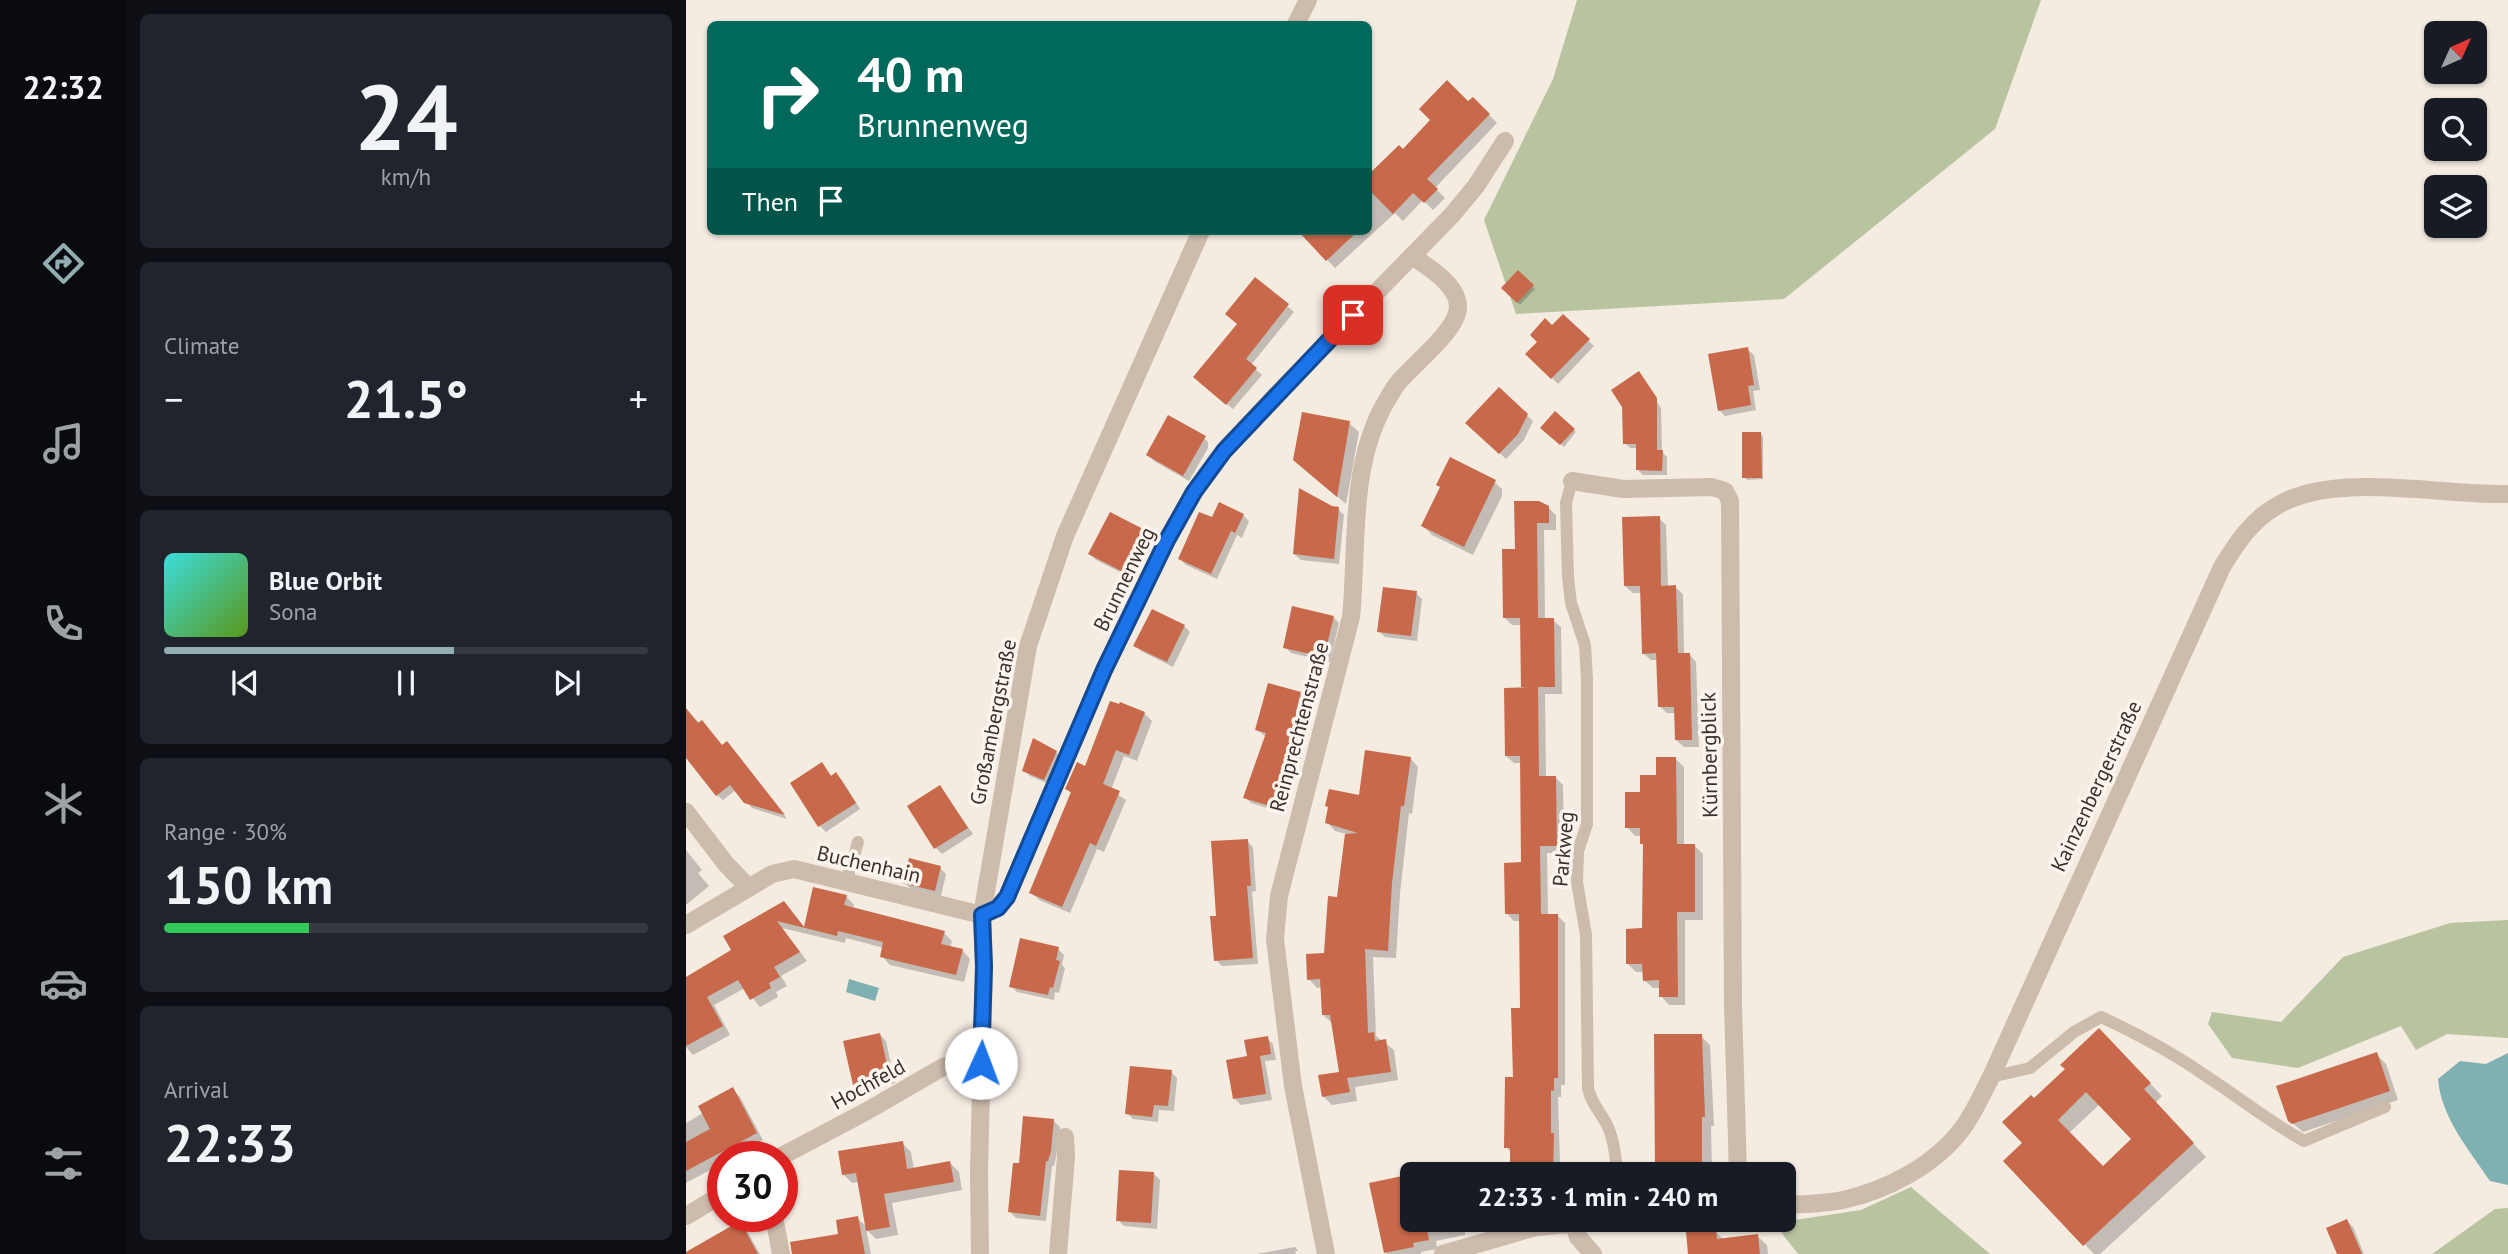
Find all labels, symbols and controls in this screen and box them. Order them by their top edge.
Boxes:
north arrow [2424,21,2487,84]
map controls [2424,21,2487,238]
text: 40 m [857,42,964,106]
icon: right [742,49,833,140]
text: 24 [354,57,458,175]
text: 22:32 [22,66,104,108]
button: search [2424,98,2487,161]
text: Brunnenweg [857,104,1029,146]
text: km/h [381,162,431,191]
button: layers [2424,175,2487,238]
icon: arrive [812,182,850,220]
text: Then [742,185,798,218]
icon: directions [39,239,88,288]
pin [1323,285,1383,345]
icon: arrive [1334,296,1372,334]
text: Climate [164,331,239,360]
text: 21.5° [344,365,468,432]
text: − [164,374,183,423]
text: + [629,374,648,423]
icon: music [39,419,88,468]
street label: Brunnenweg [1087,522,1161,636]
text: Blue Orbit [269,564,382,597]
text: Sona [269,597,318,626]
icon: phone [39,599,88,648]
street label: Großambergstraße [964,637,1022,807]
street label: Reinprechtenstraße [1263,639,1335,815]
icon: previous [226,664,264,702]
icon: pause [387,664,425,702]
icon: next [548,664,586,702]
street label: Kürnbergblick [1694,692,1724,818]
street label: Kainzenbergerstraße [2045,696,2147,876]
icon: climate [39,779,88,828]
street label: Parkweg [1546,810,1580,888]
text: Range · 30% [164,817,287,846]
street label: Buchenhain [814,839,924,889]
text: 150 km [164,851,333,918]
icon: car [39,959,88,1008]
position arrow [944,1026,1018,1100]
street label: Hochfeld [826,1053,910,1115]
text: Arrival [164,1075,228,1104]
text: 22:33 [164,1109,296,1176]
icon: filters [39,1139,88,1188]
speed limit sign: 30 [707,1141,798,1232]
text: 22:33 · 1 min · 240 m [1478,1180,1718,1213]

